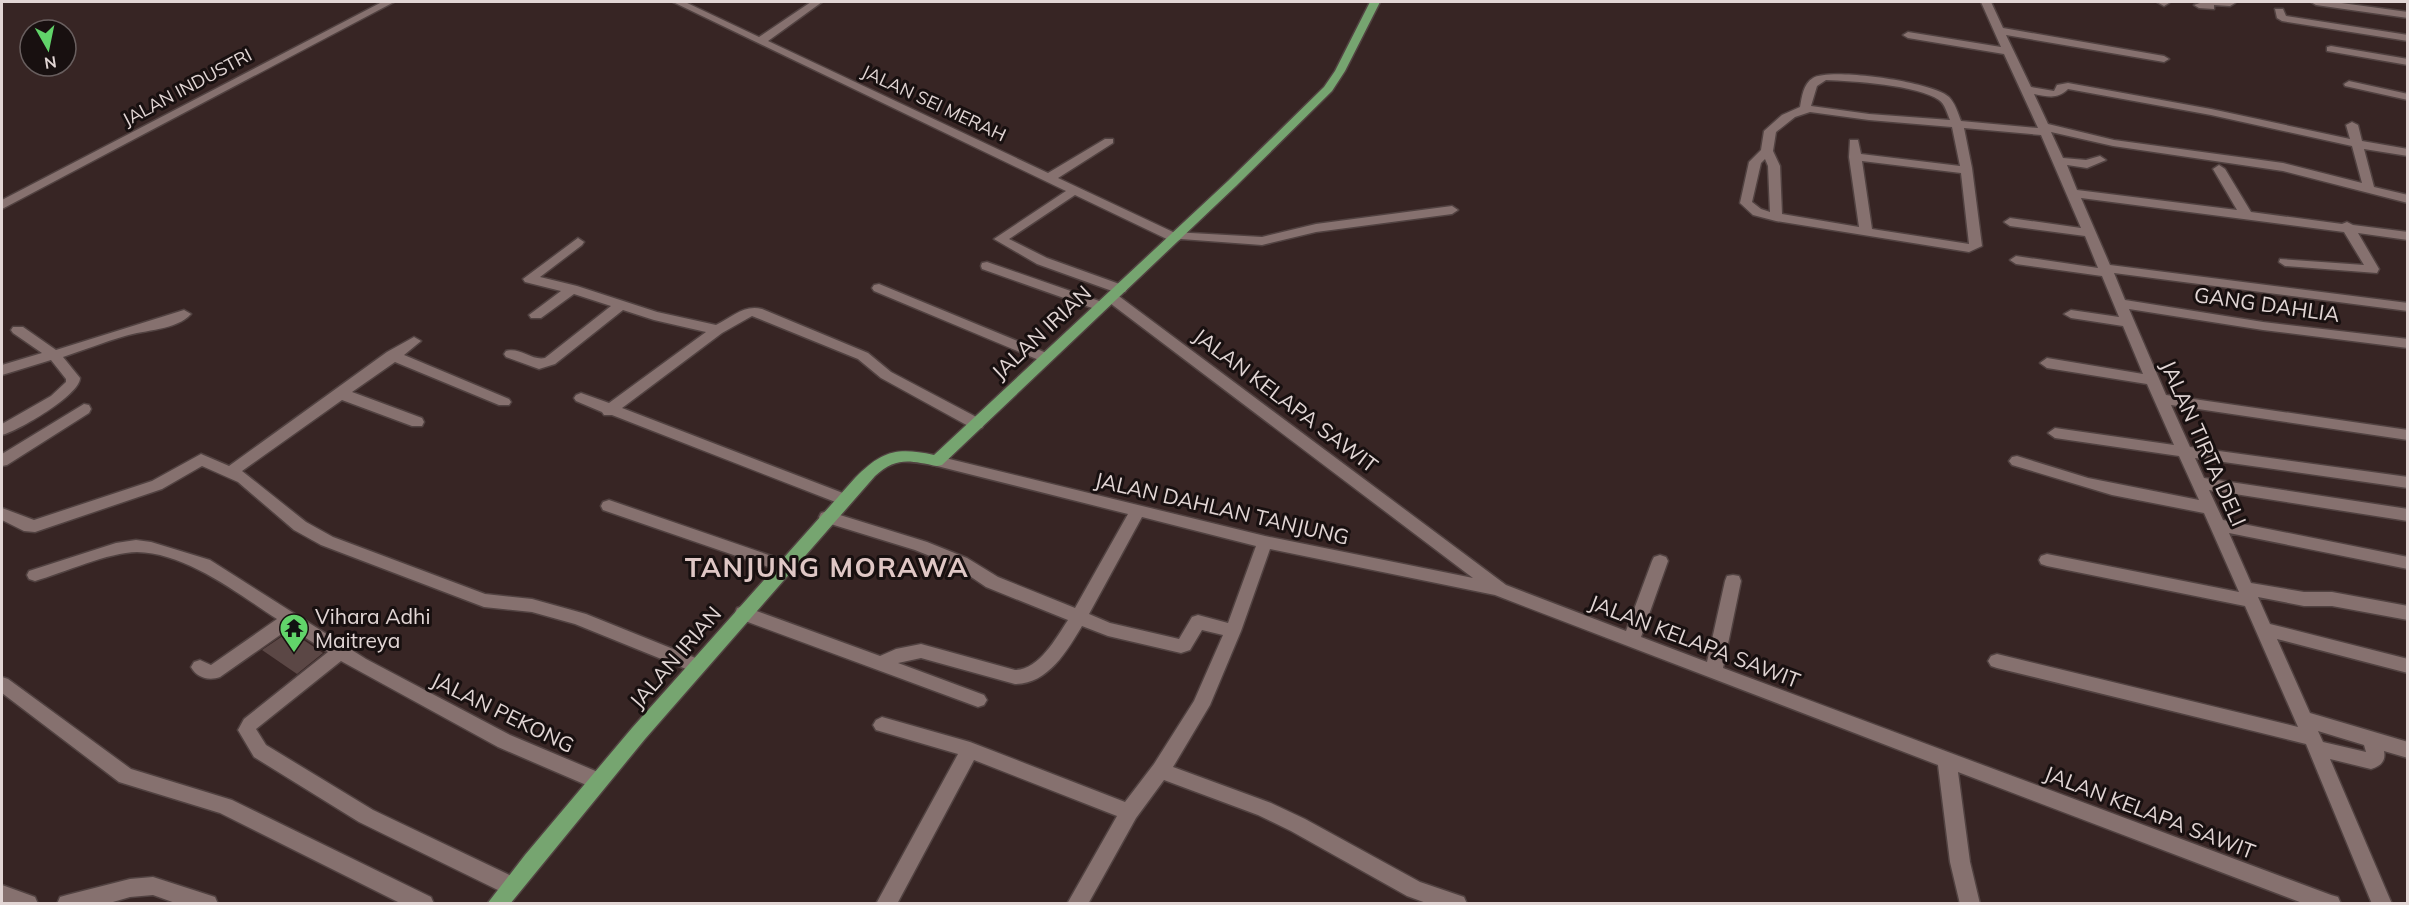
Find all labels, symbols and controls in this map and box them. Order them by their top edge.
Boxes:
north arrow [18,18,78,78]
street label: JALAN INDUSTRI [118,43,256,131]
text: N [43,52,58,74]
street label: JALAN SEI MERAH [858,60,1010,146]
street label: JALAN IRIAN [986,279,1096,385]
street label: GANG DAHLIA [2193,281,2342,327]
street label: JALAN KELAPA SAWIT [1189,322,1384,478]
street label: JALAN TIRTA DELI [2156,356,2252,530]
street label: JALAN DAHLAN TANJUNG [1092,466,1352,550]
district label: TANJUNG MORAWA [685,550,969,584]
street label: JALAN KELAPA SAWIT [1586,589,1804,693]
street label: JALAN IRIAN [624,601,726,713]
place label: Vihara Adhi Maitreya [315,603,430,653]
temple icon: Vihara Adhi Maitreya [278,612,310,654]
street label: JALAN PEKONG [427,666,579,758]
street label: JALAN KELAPA SAWIT [2041,760,2259,864]

